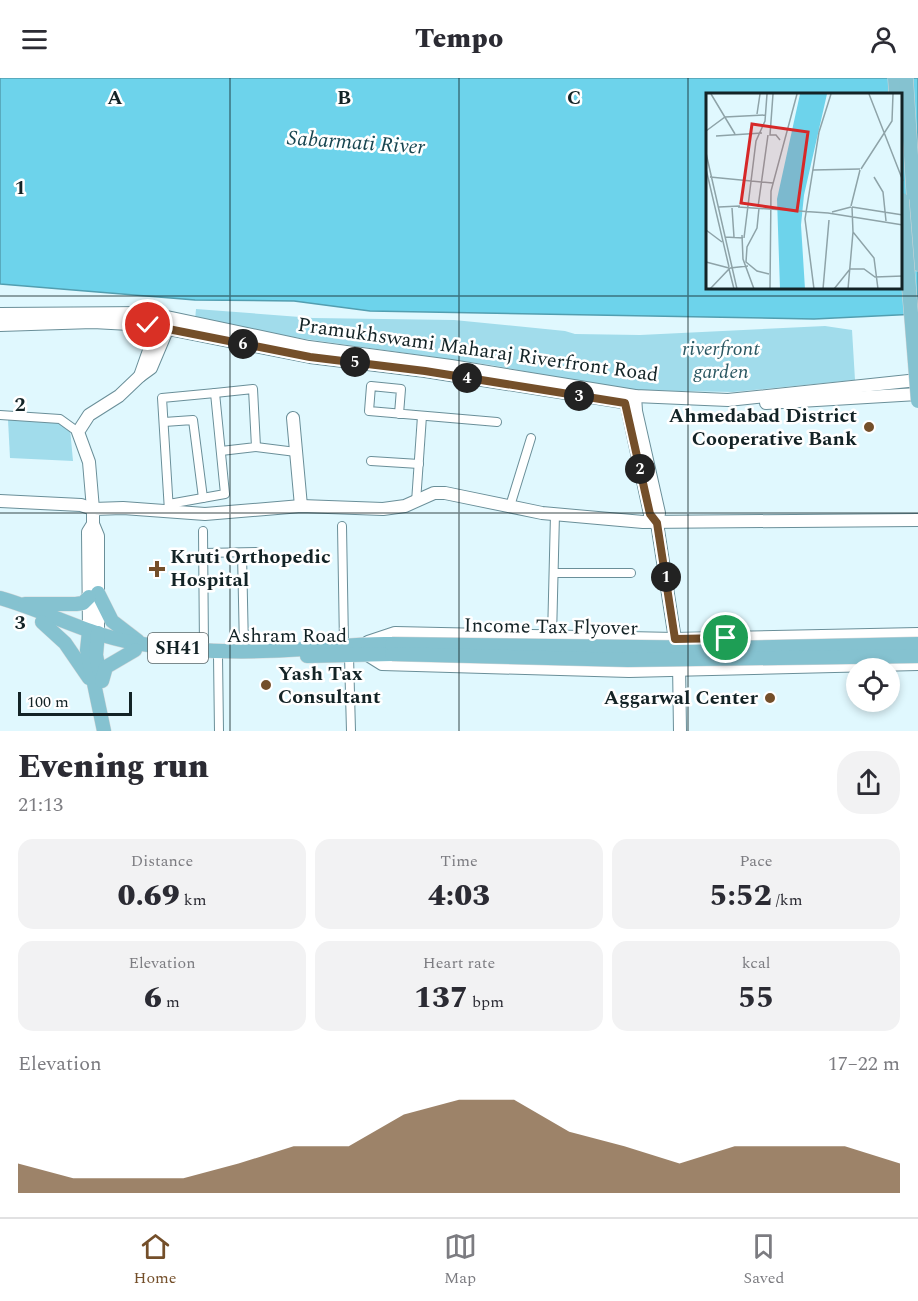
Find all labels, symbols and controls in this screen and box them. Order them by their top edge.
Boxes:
text: Tempo [415,18,503,60]
icon: menu [18,23,51,56]
icon: person [867,23,900,56]
text: A [107,83,123,113]
text: B [337,83,351,113]
text: C [567,83,581,113]
inset map [706,93,903,290]
water label: Sabarmati River [286,122,427,164]
text: 1 [14,173,26,203]
pin [122,299,173,350]
icon: check [131,308,164,341]
street label: Pramukhswami Maharaj Riverfront Road [296,310,660,390]
pin: 6 [228,329,258,359]
text: 6 [239,332,247,356]
park label: riverfront garden [682,334,760,387]
pin: 5 [340,347,370,377]
text: 5 [351,350,359,374]
pin: 4 [452,363,482,393]
text: 4 [463,366,471,390]
pin: 3 [564,381,594,411]
text: 3 [575,384,583,408]
text: 2 [14,390,26,420]
place label: Ahmedabad District Cooperative Bank [669,401,857,454]
marker: Ahmedabad District Cooperative Bank [862,420,876,434]
pin: 2 [625,454,655,484]
text: 2 [636,457,644,481]
place label: Kruti Orthopedic Hospital [170,542,331,595]
marker: Kruti Orthopedic Hospital [148,560,166,578]
pin: 1 [651,562,681,592]
text: 1 [662,565,670,589]
text: 3 [14,608,26,638]
street label: Income Tax Flyover [464,610,638,644]
pin [700,612,751,663]
street label: Ashram Road [227,621,347,651]
icon: arrive [709,621,742,654]
road number: SH41 [148,633,208,663]
map controls [846,658,900,712]
button: locate [846,658,900,712]
place label: Yash Tax Consultant [278,659,381,712]
marker: Yash Tax Consultant [259,678,273,692]
place label: Aggarwal Center [604,683,758,713]
scale bar [18,689,132,716]
text: 100 m [27,690,69,714]
marker: Aggarwal Center [763,691,777,705]
text: Evening run [18,742,209,792]
button: share [837,751,900,814]
text: 21:13 [18,790,63,820]
text: Distance [131,849,193,873]
text: Time [440,849,478,873]
text: Pace [739,849,773,873]
text: 0.69 [117,873,180,919]
text: 4:03 [428,873,490,919]
text: 5:52 [709,873,772,919]
text: km [180,888,207,912]
text: /km [772,888,803,912]
text: Elevation [128,951,196,975]
text: Heart rate [423,951,495,975]
text: kcal [742,951,770,975]
text: 6 [144,975,162,1021]
text: 137 [414,975,468,1021]
text: 55 [738,975,774,1021]
text: m [162,990,180,1014]
text: bpm [468,990,504,1014]
text: Elevation [18,1049,102,1079]
text: 17–22 m [828,1049,900,1079]
tab: Home [133,1230,177,1290]
tab: Map [444,1230,477,1290]
tab: Saved [743,1230,785,1290]

